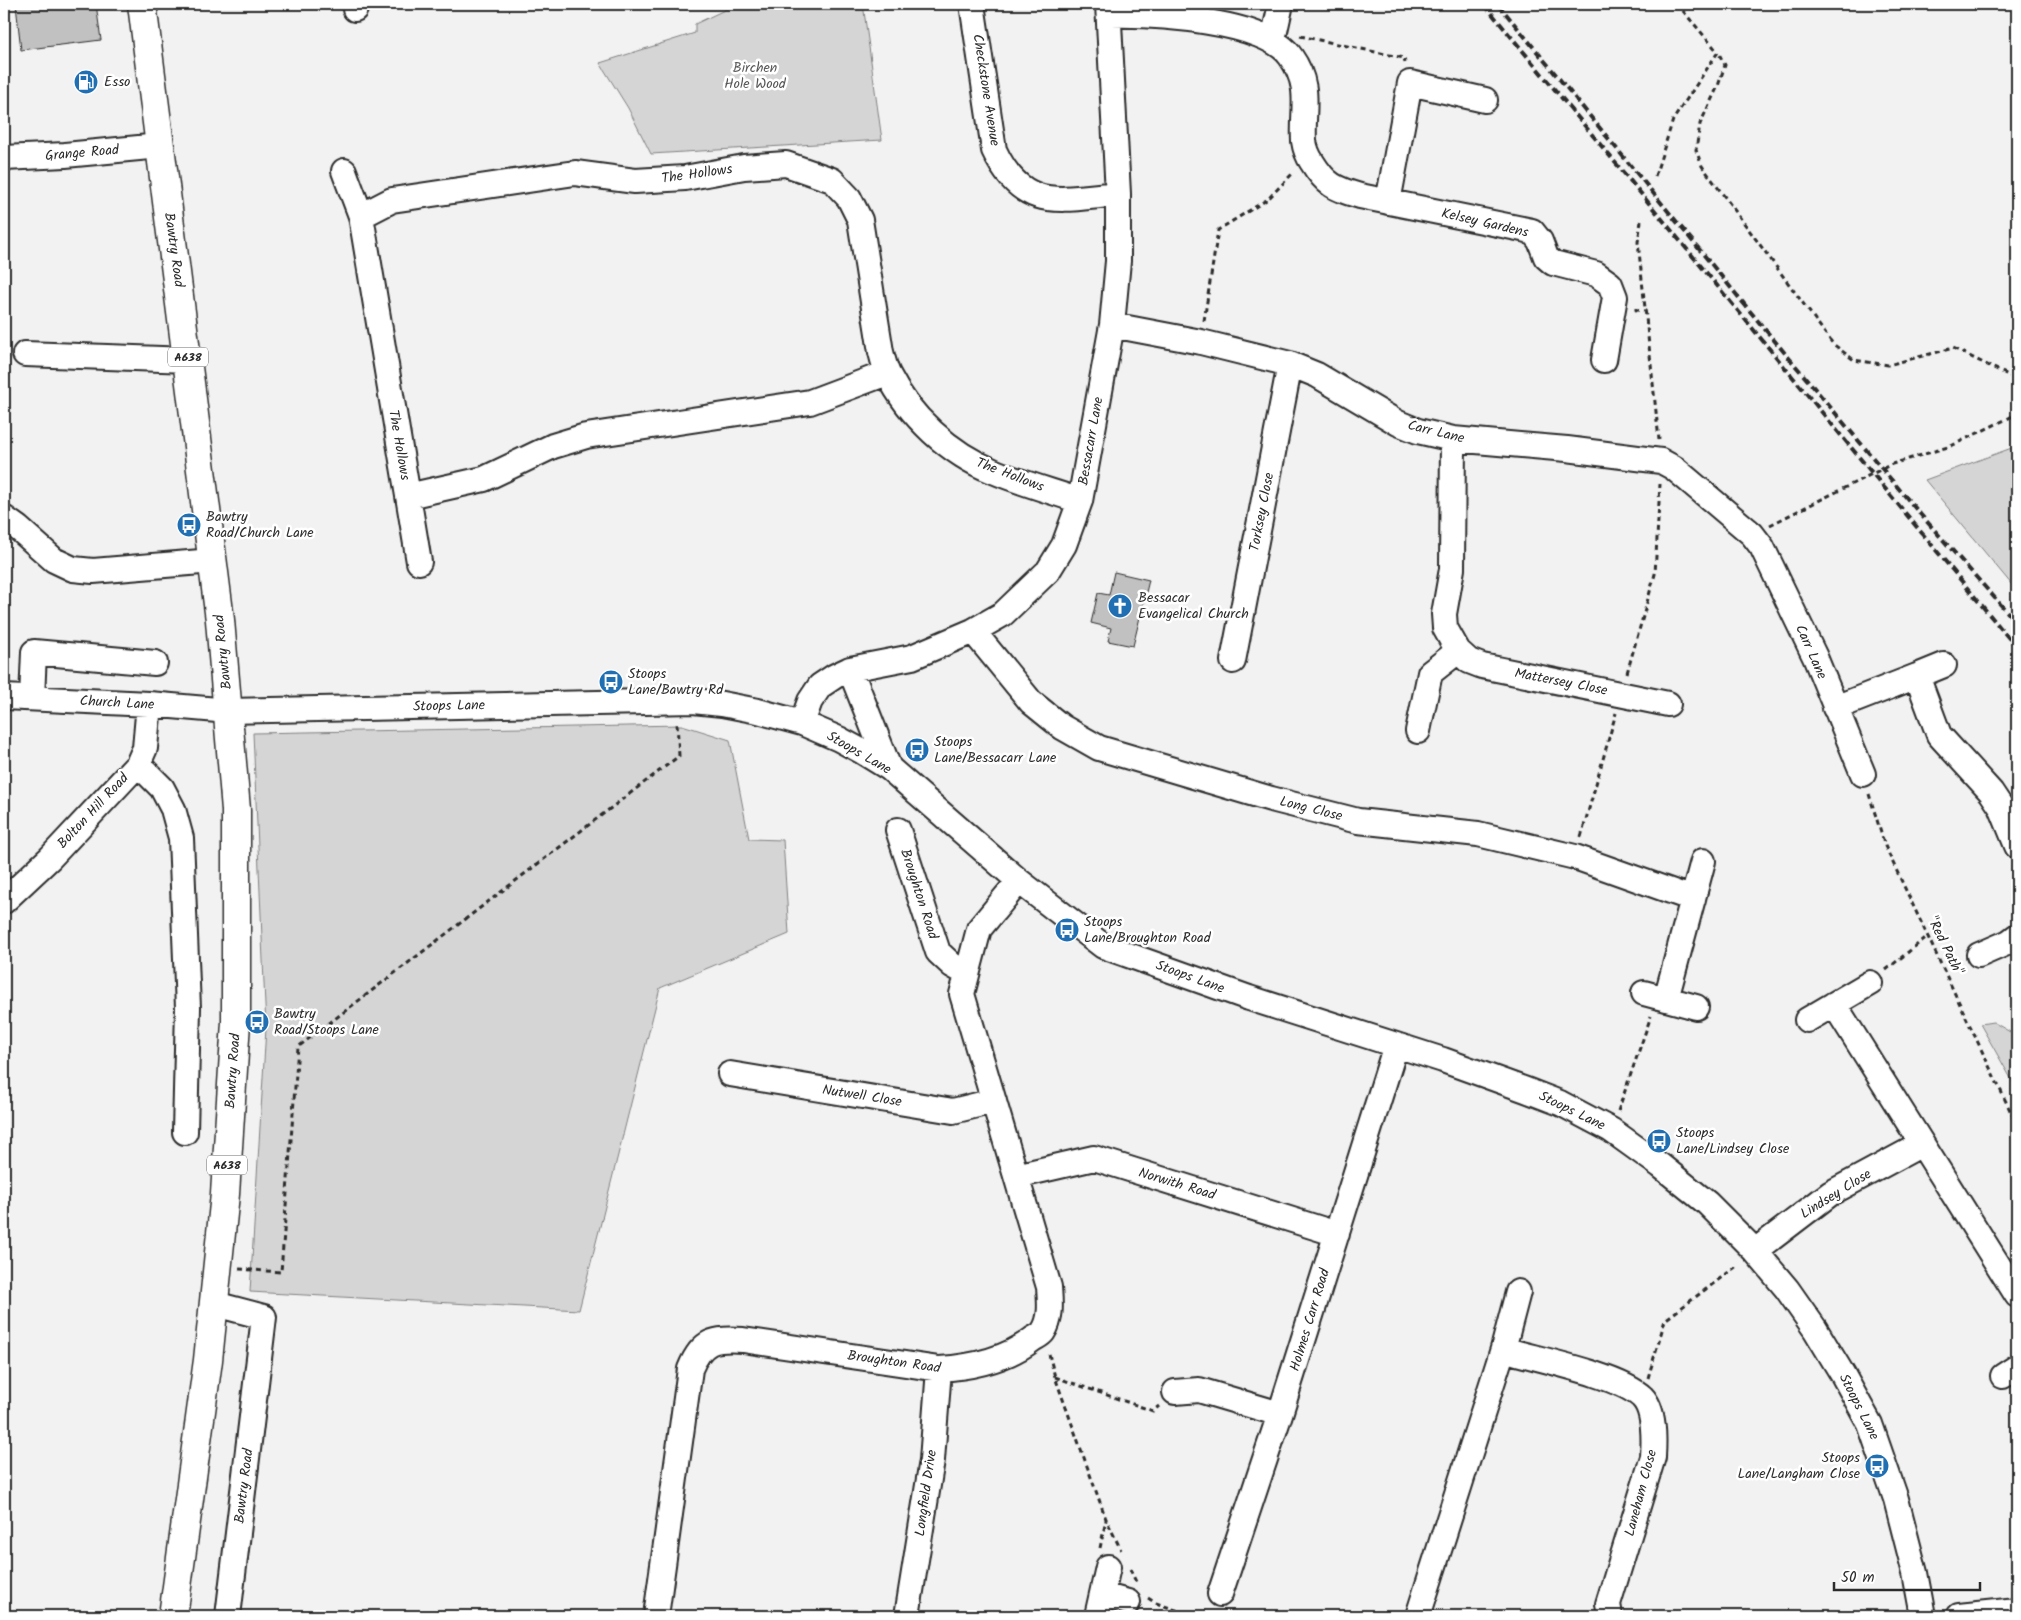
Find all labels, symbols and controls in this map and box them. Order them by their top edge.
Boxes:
street label: Checkstone Avenue [966,32,1006,148]
park label: Birchen Hole Wood [724,57,787,95]
fuel station icon: Esso [73,69,99,95]
place label: Esso [104,71,130,93]
street label: Grange Road [44,139,121,167]
street label: The Hollows [660,158,734,190]
street label: Kelsey Gardens [1439,202,1531,244]
street label: Bawtry Road [158,211,190,290]
road number: A638 [168,348,208,367]
street label: Bessacarr Lane [1072,394,1110,487]
street label: The Hollows [382,408,416,482]
street label: Carr Lane [1405,414,1467,450]
street label: The Hollows [973,452,1047,498]
street label: Torksey Close [1244,470,1281,553]
place label: Bawtry Road/Church Lane [206,506,314,544]
bus stop icon: Bawtry Road/Church Lane [176,512,202,538]
place label: Bessacar Evangelical Church [1138,587,1249,625]
church icon: Bessacar Evangelical Church [1107,593,1133,619]
street label: Bawtry Road [208,612,238,691]
street label: Carr Lane [1789,621,1833,684]
street label: Mattersey Close [1513,662,1610,702]
place label: Stoops Lane/Bawtry Rd [628,663,724,701]
bus stop icon: Stoops Lane/Bawtry Rd [598,669,624,695]
street label: Church Lane [79,690,156,716]
street label: Stoops Lane [413,694,486,718]
street label: Stoops Lane [822,726,896,781]
place label: Stoops Lane/Bessacarr Lane [934,731,1057,769]
bus stop icon: Stoops Lane/Bessacarr Lane [904,737,930,763]
street label: Bolton Hill Road [52,767,135,854]
street label: Long Close [1277,791,1345,828]
street label: Broughton Road [894,846,944,943]
place label: Stoops Lane/Broughton Road [1084,911,1212,949]
street label: "Red Path" [1921,913,1969,980]
bus stop icon: Stoops Lane/Broughton Road [1054,917,1080,943]
street label: Stoops Lane [1153,954,1228,1000]
place label: Bawtry Road/Stoops Lane [274,1003,380,1041]
bus stop icon: Bawtry Road/Stoops Lane [244,1009,270,1035]
street label: Bawtry Road [219,1032,247,1109]
street label: Nutwell Close [821,1079,904,1113]
street label: Stoops Lane [1535,1085,1610,1137]
place label: Stoops Lane/Lindsey Close [1676,1122,1790,1160]
bus stop icon: Stoops Lane/Lindsey Close [1646,1128,1672,1154]
road number: A638 [207,1156,247,1174]
street label: Norwith Road [1136,1162,1219,1206]
street label: Lindsey Close [1796,1163,1876,1225]
street label: Holmes Carr Road [1284,1265,1336,1374]
street label: Broughton Road [846,1345,943,1380]
street label: Stoops Lane [1833,1370,1885,1445]
street label: Bawtry Road [228,1446,260,1525]
street label: Laneham Close [1619,1446,1663,1539]
place label: Stoops Lane/Langham Close [1738,1447,1861,1485]
street label: Longfield Drive [909,1448,943,1538]
bus stop icon: Stoops Lane/Langham Close [1864,1453,1890,1479]
scale bar [1834,1560,1980,1592]
text: 50 m [1841,1566,1875,1590]

